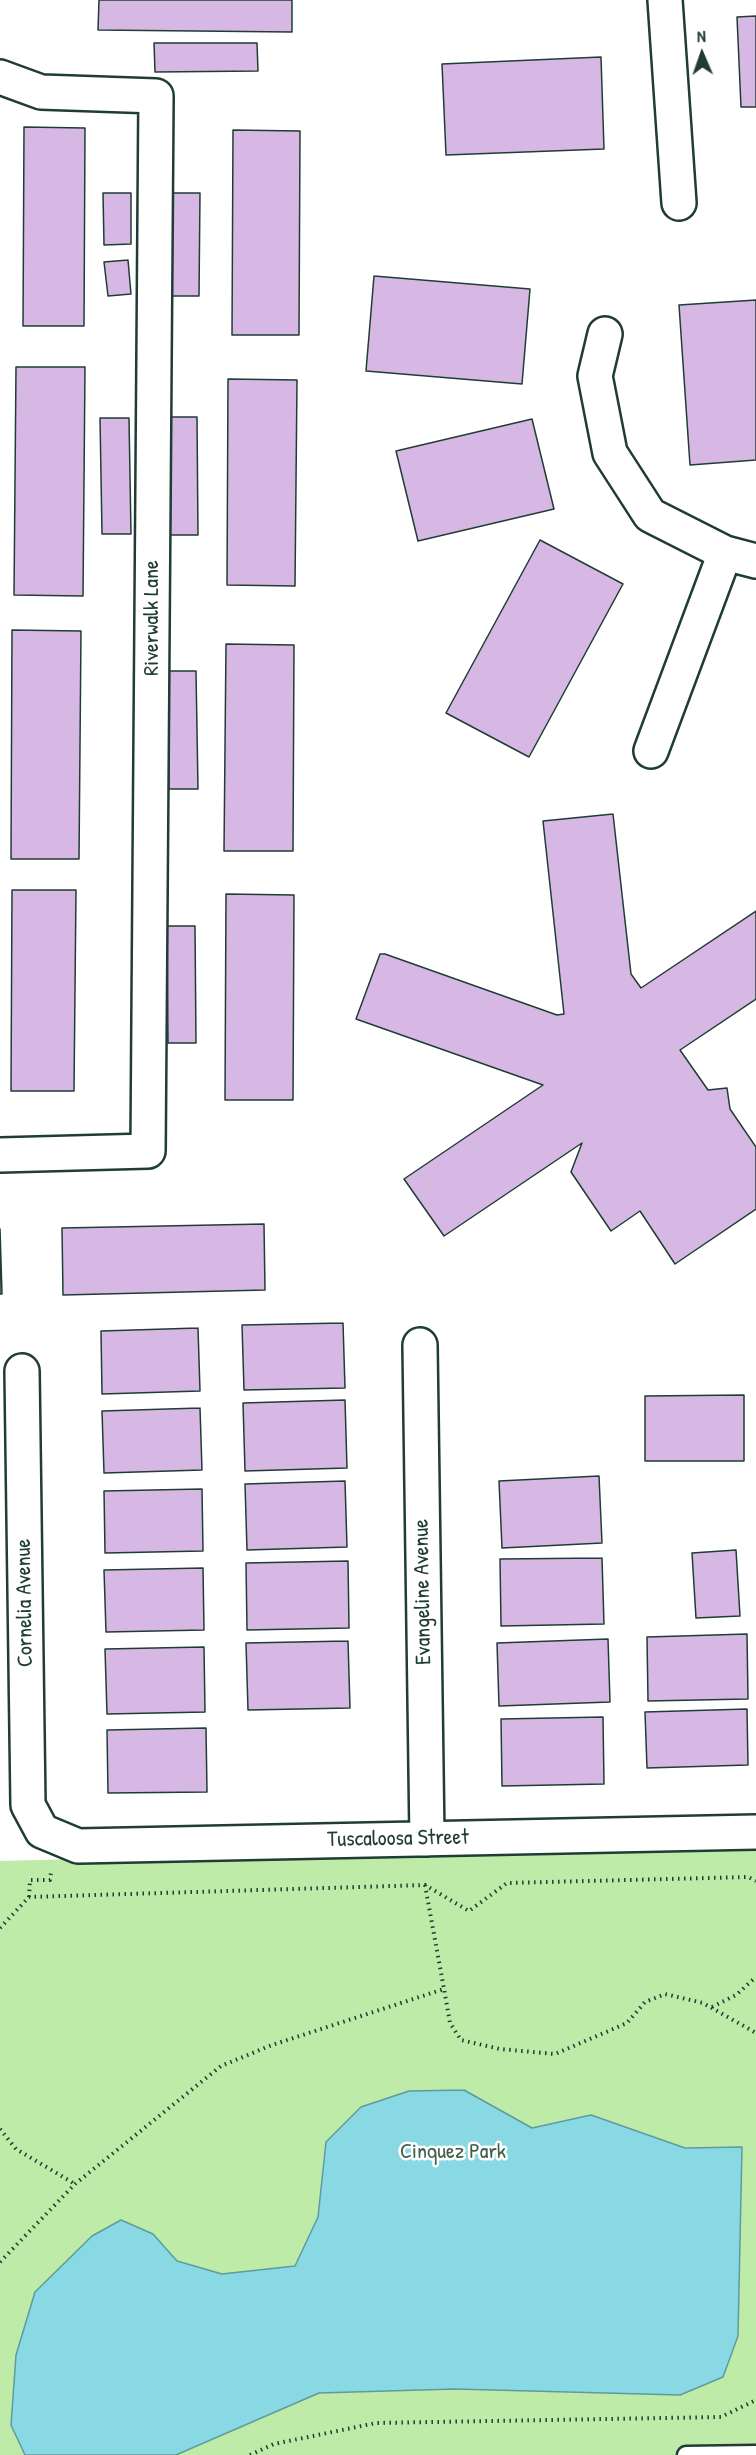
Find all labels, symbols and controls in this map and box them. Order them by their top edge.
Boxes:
north arrow [672,24,732,84]
text: N [697,25,706,47]
street label: Riverwalk Lane [139,560,165,676]
street label: Evangeline Avenue [409,1519,437,1665]
street label: Cornelia Avenue [11,1539,39,1667]
street label: Tuscaloosa Street [327,1825,469,1853]
park label: Cinquez Park [400,2139,506,2165]

